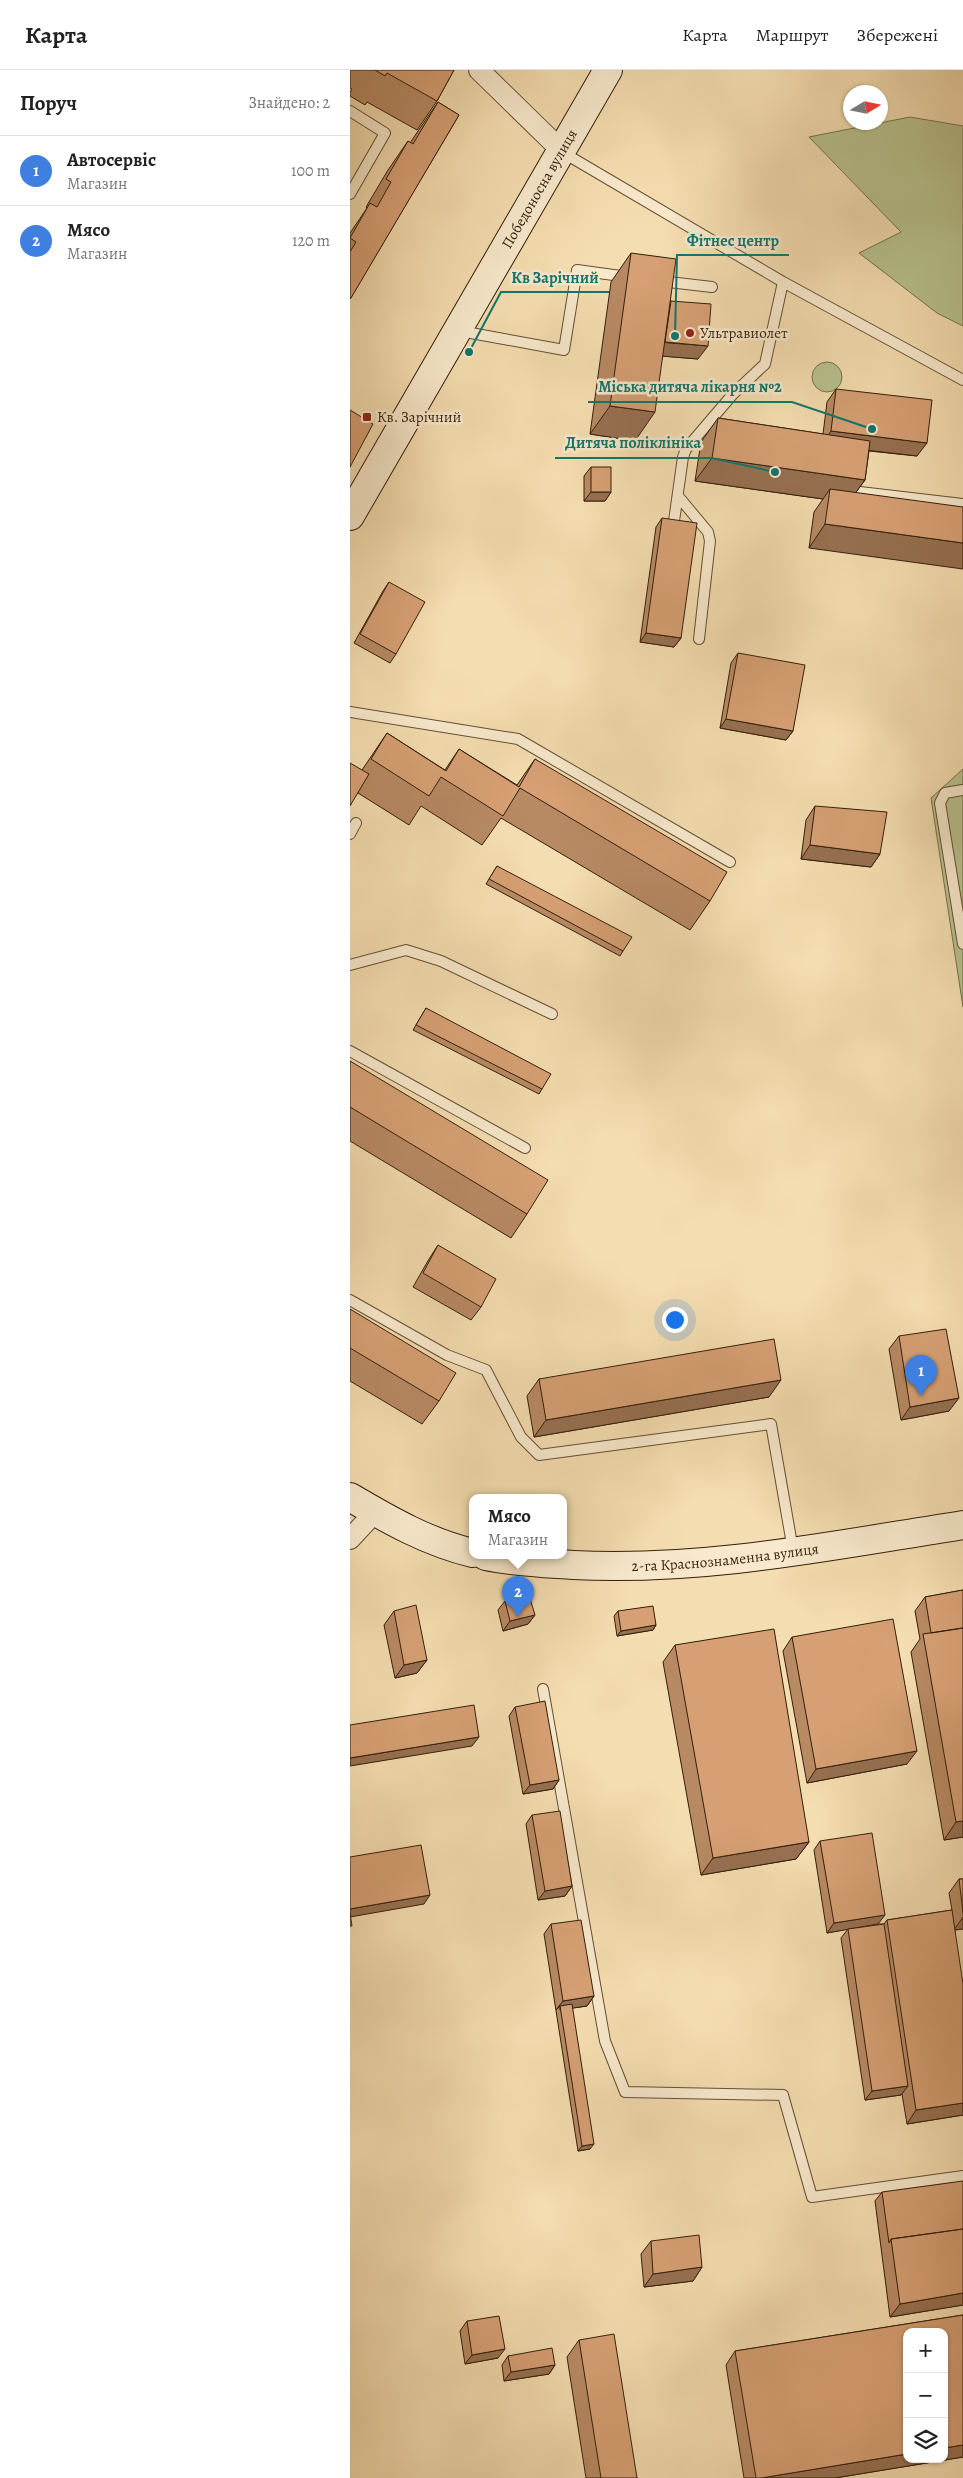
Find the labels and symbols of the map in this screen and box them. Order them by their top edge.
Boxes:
north arrow [843,85,888,130]
street label: Победоносна вулиця [497,125,582,252]
callout: Фітнес центр [677,224,789,255]
text: Фітнес центр [687,230,780,252]
callout: Кв Зарічний [501,261,609,292]
text: Кв Зарічний [511,267,599,289]
place label: Ультравиолет [700,323,788,343]
marker: Ультравиолет [684,327,696,339]
callout: Міська дитяча лікарня №2 [588,371,792,402]
text: Міська дитяча лікарня №2 [598,376,782,398]
place label: Кв. Зарічний [377,407,462,427]
marker: Кв. Зарічний [361,411,373,423]
callout: Дитяча поліклініка [555,427,711,458]
text: Дитяча поліклініка [565,432,701,454]
your location [662,1307,688,1333]
pin: 1 [905,1355,937,1396]
street label: 2-га Краснознаменна вулиця [631,1538,820,1576]
pin: 2 [502,1576,534,1617]

